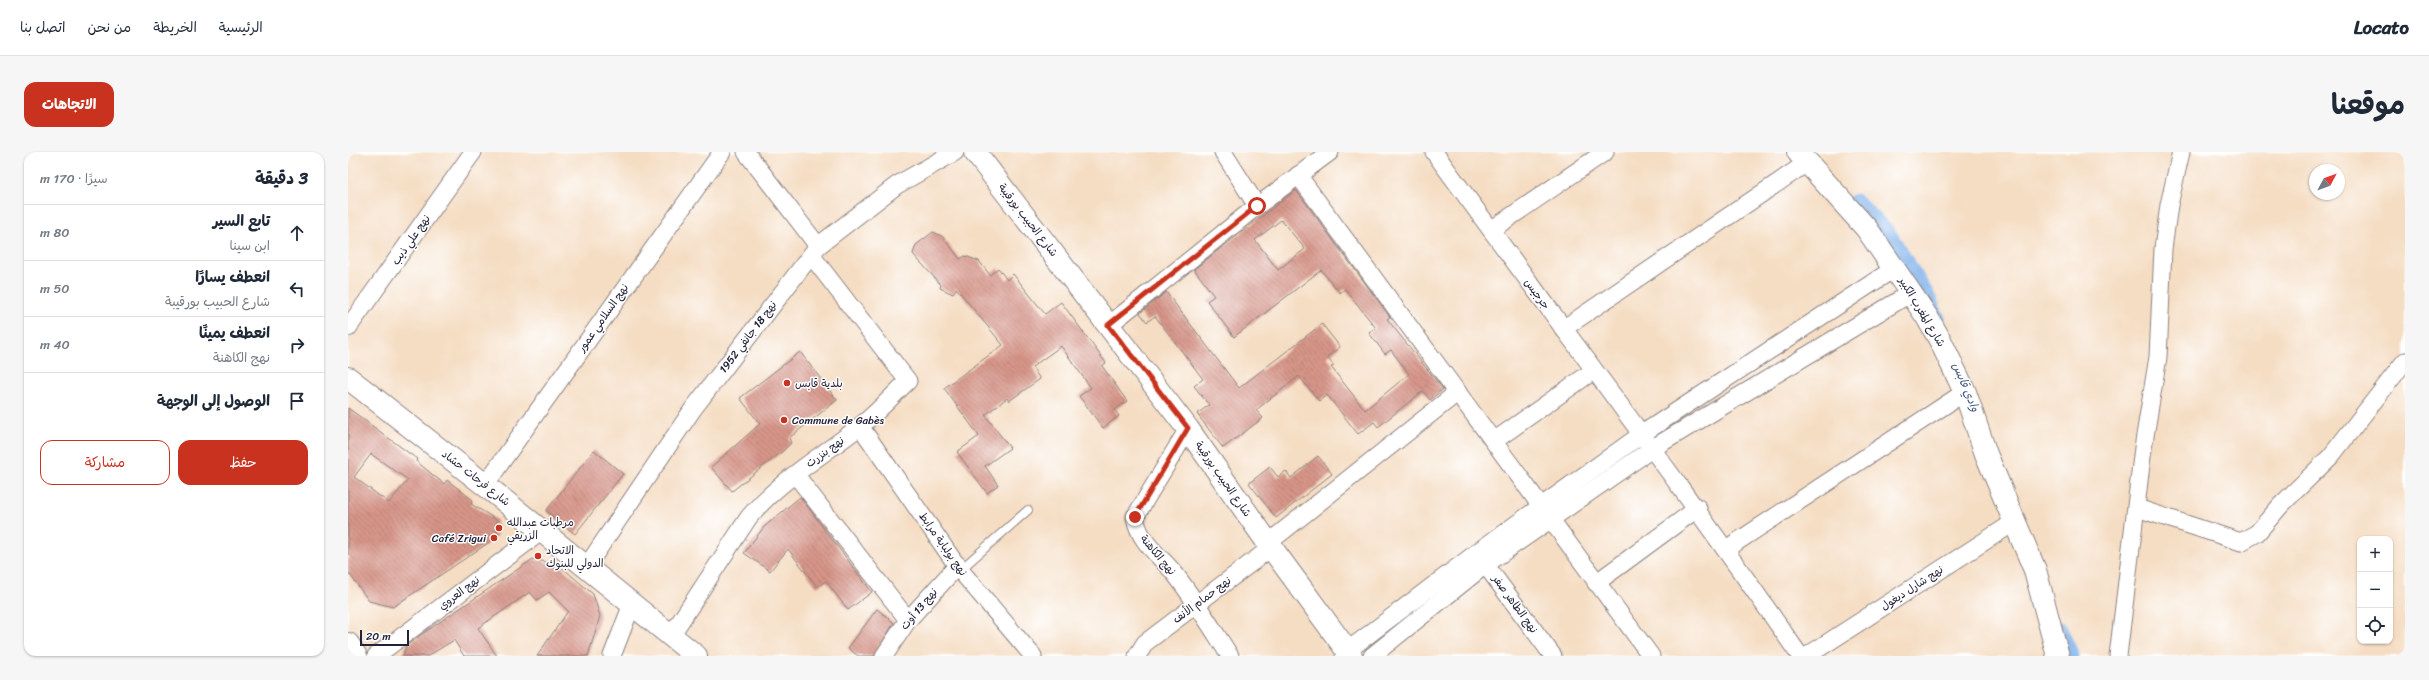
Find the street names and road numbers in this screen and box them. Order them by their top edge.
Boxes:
street label: شارع الحبيب بورقيبة [993,179,1063,261]
street label: نهج علي ذيب [387,211,436,270]
street label: شارع المغرب الكبير [1893,273,1950,351]
street label: جرجيس [1519,274,1555,314]
street label: نهج السلامي عمور [572,280,635,358]
street label: نهج 18 جانفي 1952 [714,297,783,378]
street label: نهج بنزرت [802,431,848,473]
street label: شارع الحبيب بورقيبة [1190,437,1256,521]
street label: شارع فرحات حشاد [437,445,515,511]
street label: نهج بولبابة مرابط [914,508,972,580]
street label: نهج الكاهنة [1135,530,1181,580]
street label: نهج شارل ديغول [1877,560,1947,616]
street label: نهج الطاهر صفر [1487,570,1543,637]
street label: نهج العروي [434,571,484,615]
street label: نهج حمام الأنف [1168,571,1236,629]
street label: نهج 13 أوت [896,584,942,634]

